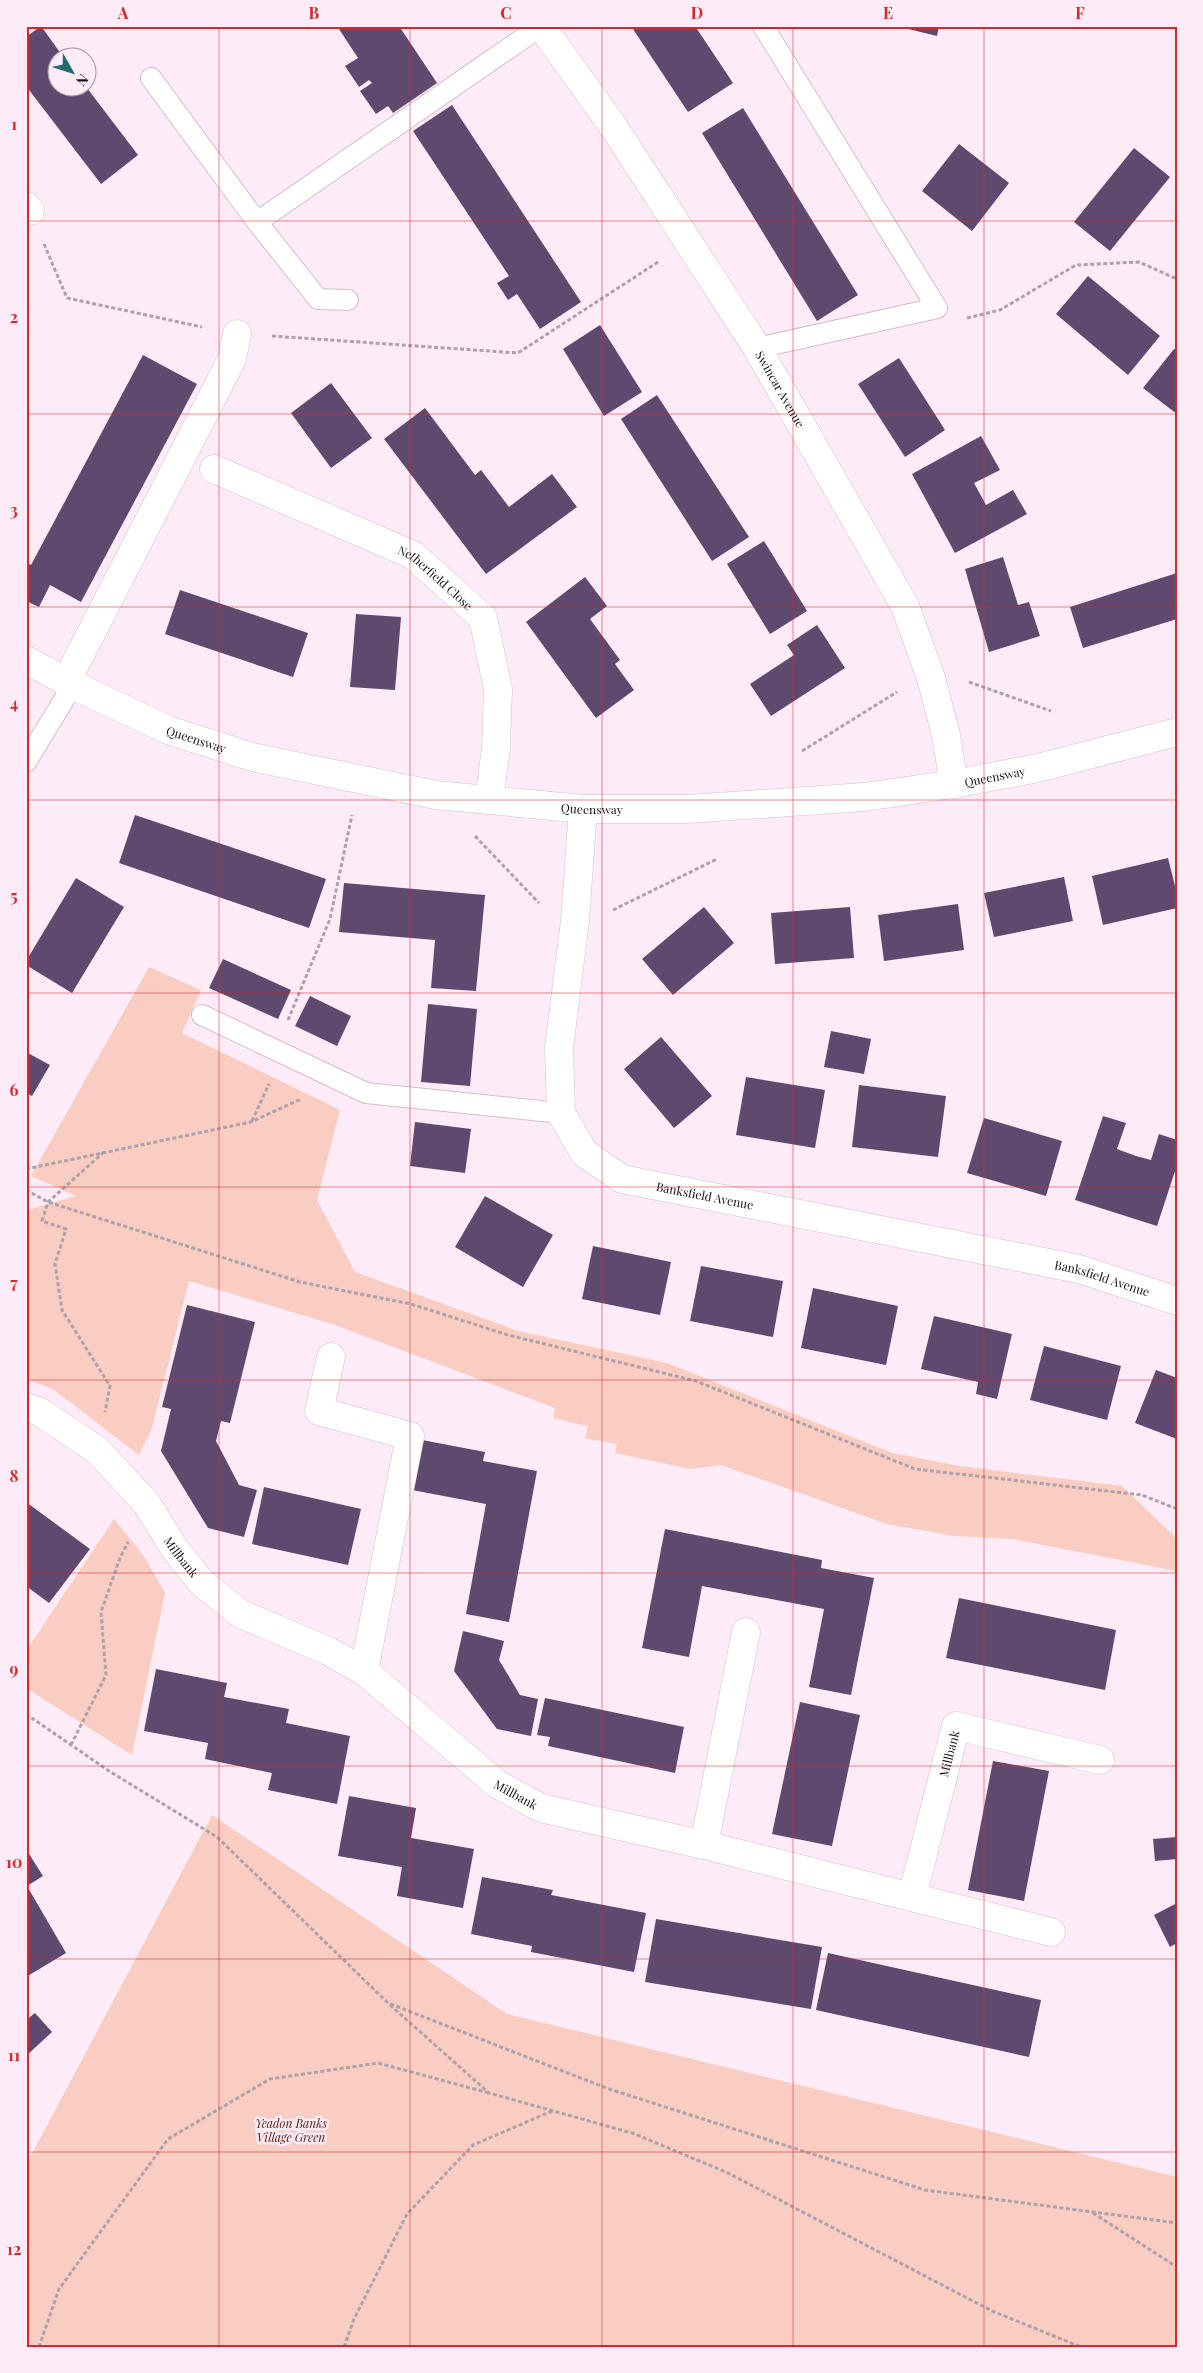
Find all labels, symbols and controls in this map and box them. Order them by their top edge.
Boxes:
text: A [117,2,129,23]
text: B [309,2,320,23]
text: C [500,2,512,23]
text: D [691,2,703,23]
text: E [883,2,893,23]
text: F [1075,2,1085,23]
north arrow [48,48,98,98]
text: N [72,71,93,90]
text: 1 [11,113,17,134]
text: 2 [10,306,18,327]
street label: Swincar Avenue [752,348,809,430]
text: 3 [10,499,18,520]
street label: Netherfield Close [396,541,476,613]
text: 4 [10,692,18,713]
street label: Queensway [164,722,228,756]
street label: Queensway [963,763,1027,790]
street label: Queensway [560,799,623,817]
text: 5 [10,885,18,906]
text: 6 [10,1079,19,1100]
street label: Banksfield Avenue [655,1178,755,1213]
street label: Banksfield Avenue [1053,1256,1152,1300]
text: 7 [10,1272,18,1293]
text: 8 [10,1465,19,1486]
street label: Millbank [161,1533,202,1581]
text: 9 [10,1658,19,1679]
street label: Millbank [935,1728,963,1779]
street label: Millbank [491,1776,541,1813]
text: 10 [6,1851,22,1872]
text: 11 [8,2044,20,2065]
park label: Yeadon Banks Village Green [255,2115,327,2145]
text: 12 [7,2238,21,2259]

